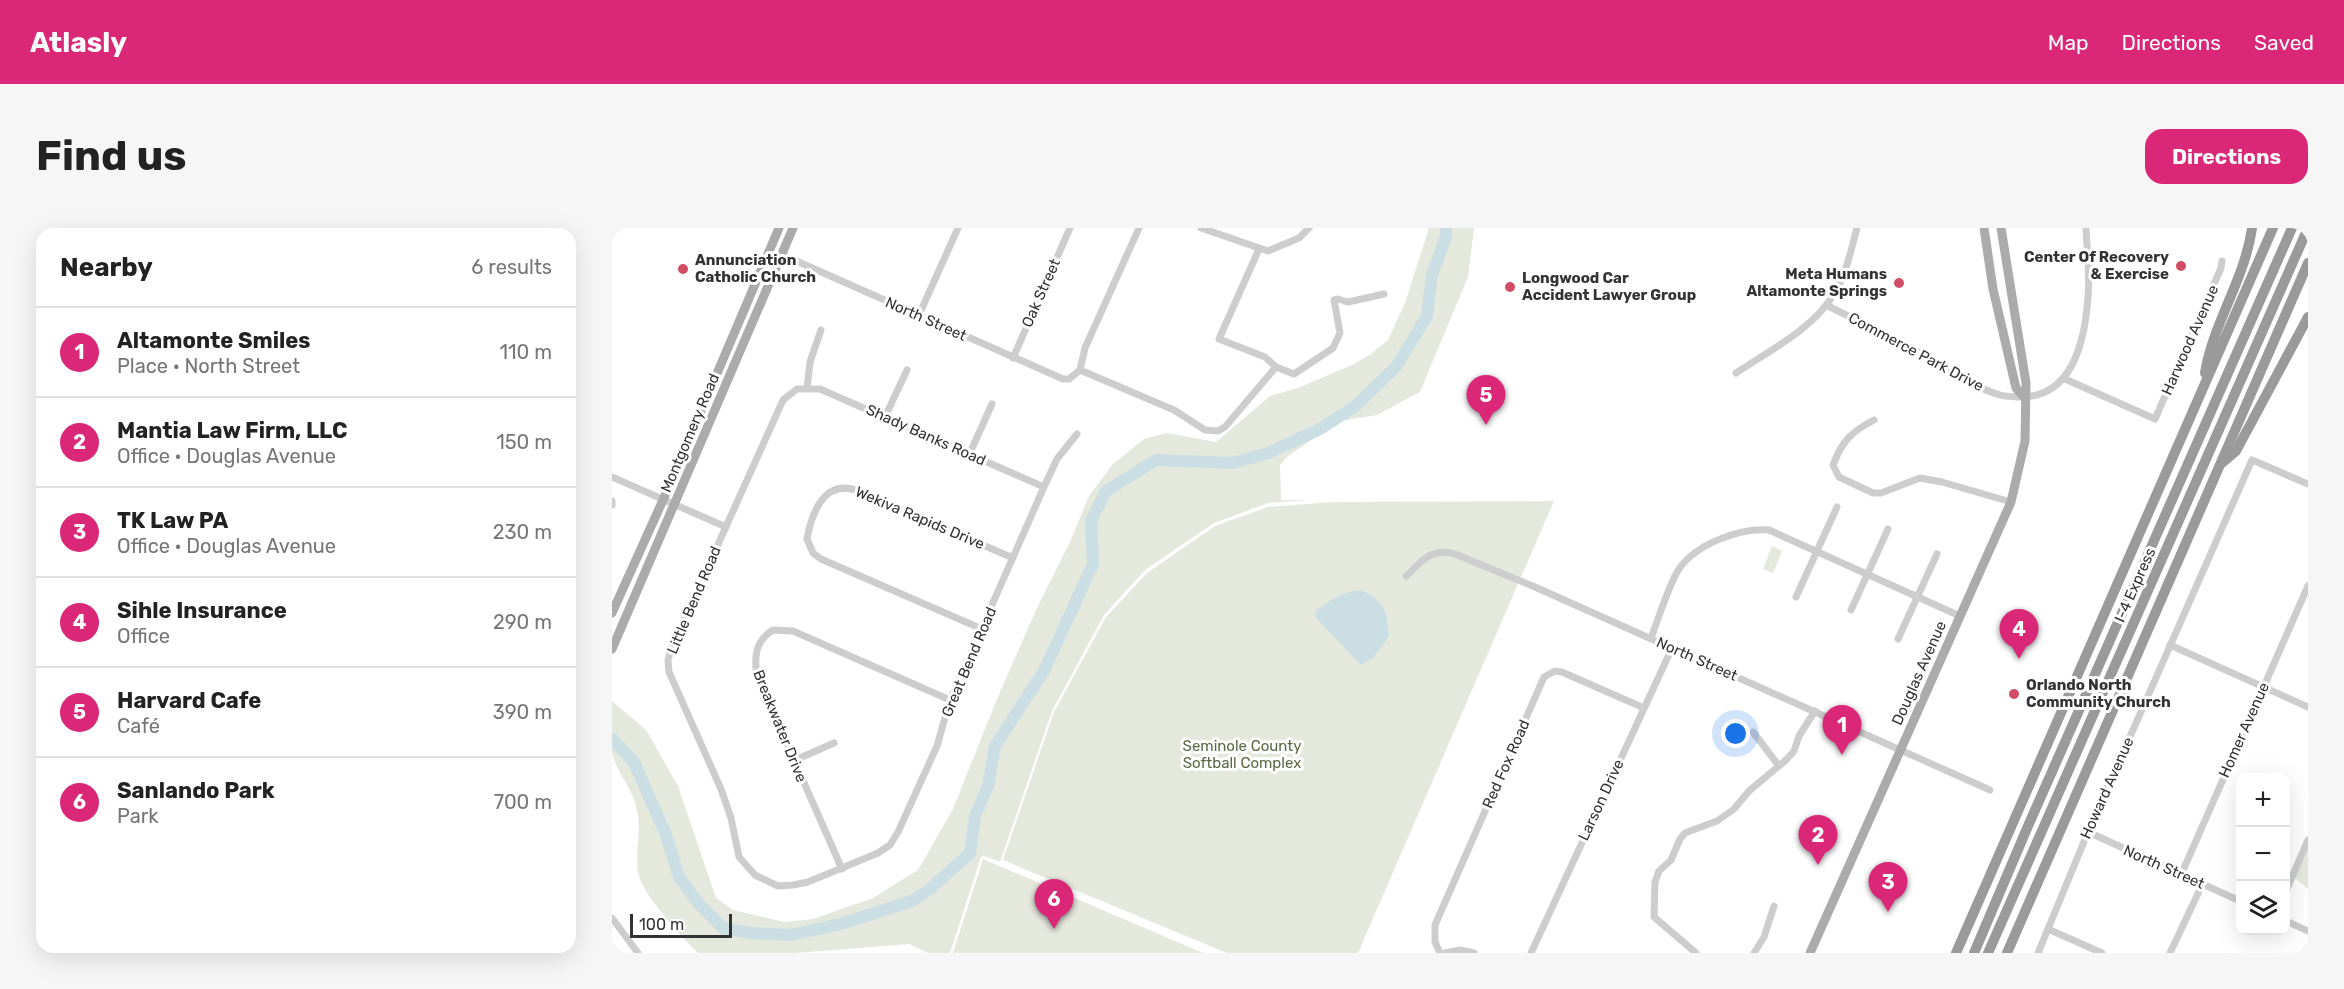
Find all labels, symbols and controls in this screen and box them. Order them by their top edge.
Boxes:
text: Atlasly [30,26,127,59]
text: Map [2048,30,2089,55]
text: Directions [2122,30,2221,55]
text: Saved [2254,30,2314,55]
button: Directions [2145,129,2308,184]
text: Find us [36,131,187,181]
place label: Center Of Recovery & Exercise [2024,248,2169,283]
place label: Annunciation Catholic Church [695,251,816,286]
text: Nearby [60,252,153,283]
text: 6 results [471,255,552,279]
street label: Oak Street [1018,256,1064,330]
marker: Center Of Recovery & Exercise [2174,259,2188,273]
marker: Annunciation Catholic Church [676,262,690,276]
place label: Meta Humans Altamonte Springs [1747,265,1887,300]
place label: Longwood Car Accident Lawyer Group [1522,269,1696,304]
marker: Meta Humans Altamonte Springs [1892,276,1906,290]
marker: Longwood Car Accident Lawyer Group [1503,280,1517,294]
street label: Harwood Avenue [2158,282,2222,398]
street label: North Street [883,293,969,345]
street label: Commerce Park Drive [1845,309,1987,395]
text: Altamonte Smiles [117,327,311,354]
text: 1 [75,340,84,364]
text: 110 m [500,340,552,364]
text: Place · North Street [117,354,300,378]
street label: Montgomery Road [657,371,723,495]
pin: 5 [1466,376,1506,425]
street label: Shady Banks Road [863,401,989,469]
text: Mantia Law Firm, LLC [117,417,347,444]
text: 2 [73,430,86,454]
text: 150 m [496,430,552,454]
text: Office · Douglas Avenue [117,444,336,468]
street label: Wekiva Rapids Drive [853,483,987,553]
text: TK Law PA [117,507,228,534]
text: 3 [73,520,86,544]
text: 230 m [493,520,552,544]
text: Office · Douglas Avenue [117,534,336,558]
street label: Little Bend Road [663,543,725,657]
street label: I-4 Express [2111,545,2160,625]
text: Sihle Insurance [117,597,287,624]
street label: Great Bend Road [938,604,1000,720]
text: 4 [73,610,86,634]
text: 290 m [493,610,552,634]
pin: 4 [2000,610,2038,659]
street label: Douglas Avenue [1888,618,1950,728]
text: Office [117,624,170,648]
street label: North Street [1654,633,1740,685]
street label: Breakwater Drive [749,667,811,785]
place label: Orlando North Community Church [2026,676,2171,711]
street label: Homer Avenue [2215,680,2273,780]
text: Harvard Cafe [117,687,261,714]
marker: Orlando North Community Church [2007,687,2021,701]
text: 5 [73,700,86,724]
text: 390 m [493,700,552,724]
pin: 1 [1822,706,1862,755]
text: Café [117,714,160,738]
street label: Red Fox Road [1478,717,1534,811]
your location [1721,719,1750,748]
street label: Howard Avenue [2077,734,2137,842]
park label: Seminole County Softball Complex [1183,737,1301,772]
street label: Larson Drive [1574,757,1628,843]
map controls [2236,773,2290,935]
button: + [2236,773,2290,827]
text: Sanlando Park [117,777,275,804]
text: 6 [73,790,86,814]
text: 700 m [494,790,552,814]
text: Park [117,804,159,828]
pin: 2 [1798,816,1838,865]
button: − [2236,827,2290,881]
street label: North Street [2121,841,2207,893]
pin: 3 [1868,862,1908,912]
pin: 6 [1034,880,1074,929]
button: layers [2236,881,2290,935]
scale bar [630,911,732,938]
text: 100 m [639,915,684,934]

